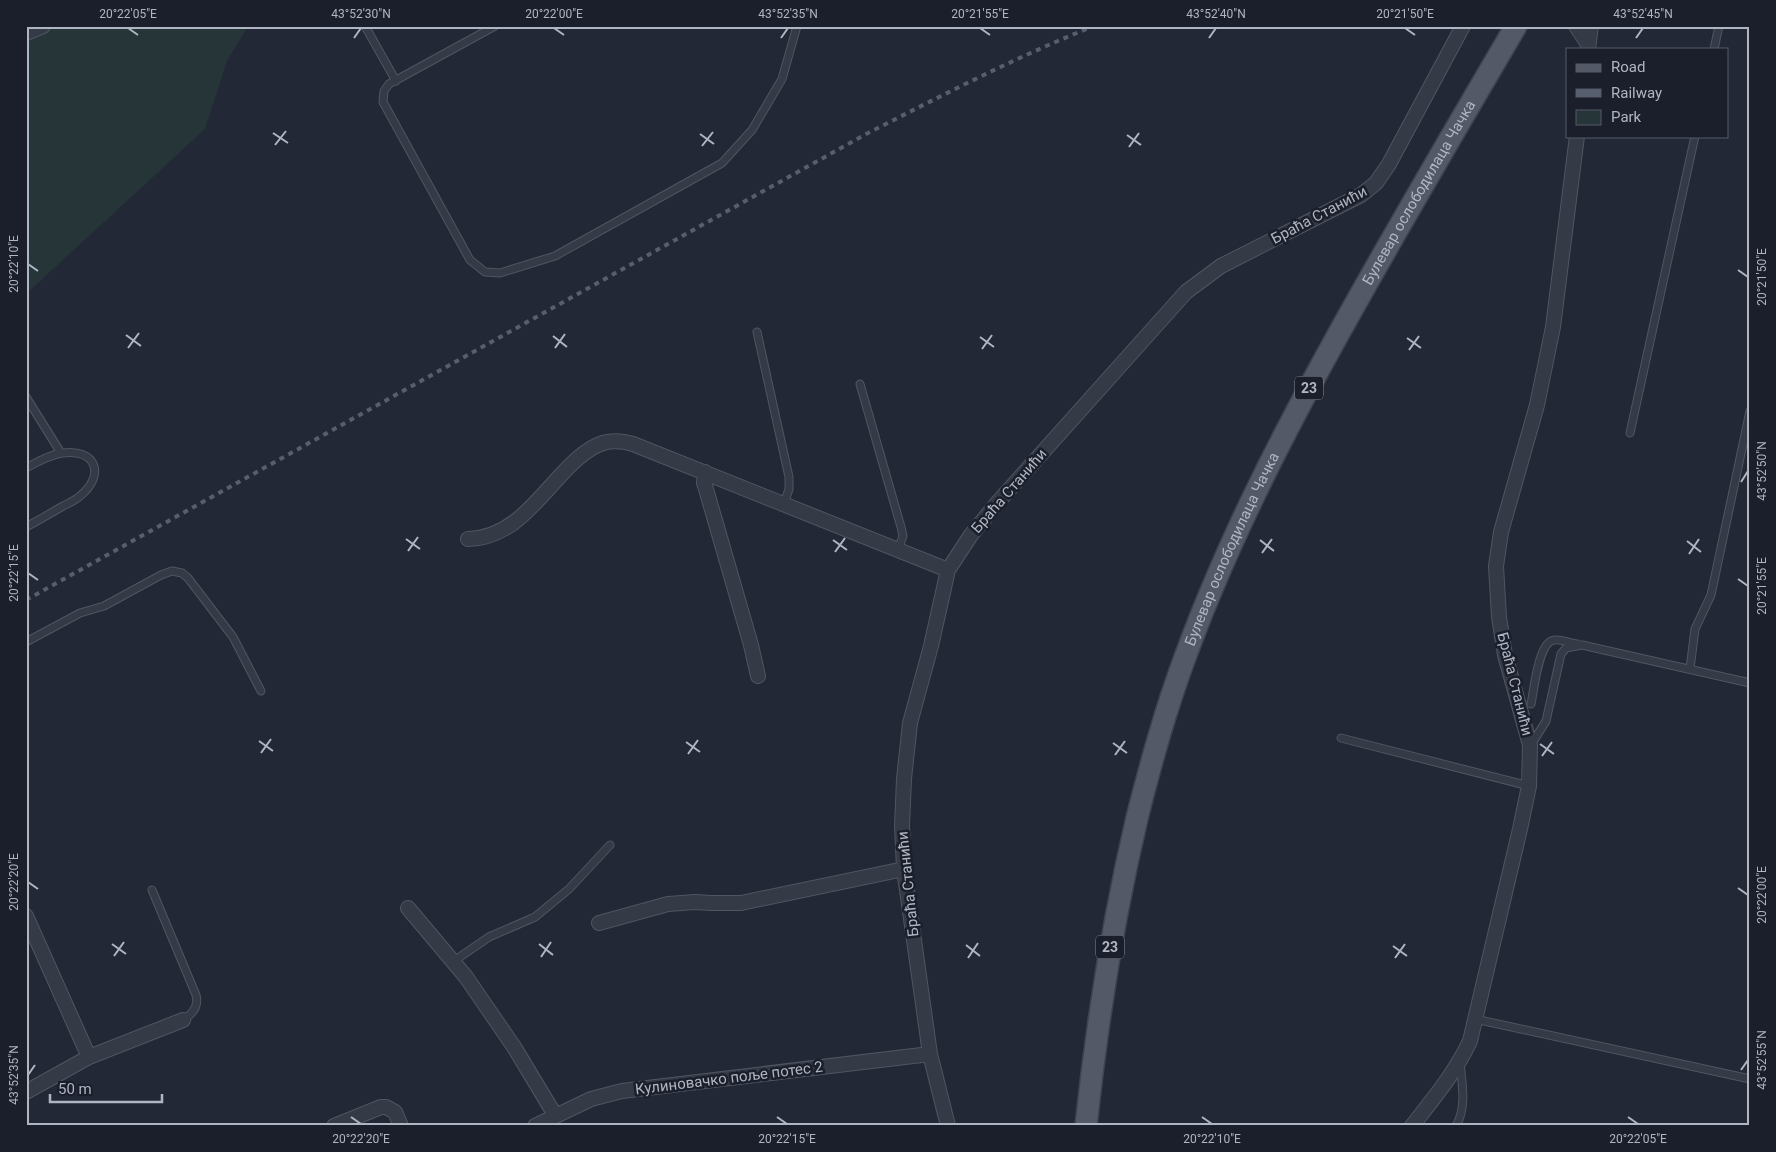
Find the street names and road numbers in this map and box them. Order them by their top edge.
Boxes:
street label: Булевар ослободилаца Чачка [1359,97,1479,288]
street label: Браћа Станићи [1268,182,1370,248]
road number: 23 [1295,376,1323,399]
street label: Браћа Станићи [967,445,1051,537]
street label: Булевар ослободилаца Чачка [1181,449,1283,649]
street label: Браћа Станићи [1493,630,1537,738]
street label: Браћа Станићи [894,830,922,938]
road number: 23 [1096,936,1124,959]
street label: Кулиновачко поље потес 2 [634,1058,824,1098]

